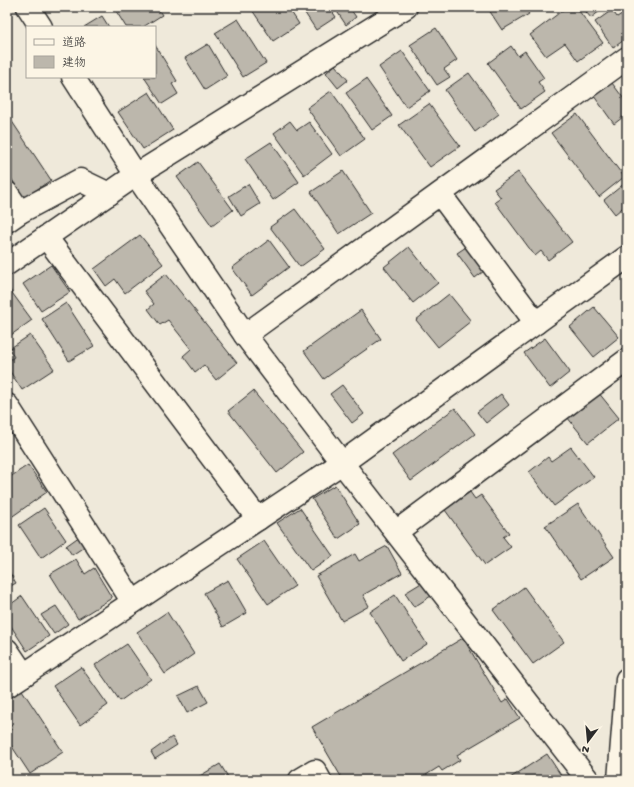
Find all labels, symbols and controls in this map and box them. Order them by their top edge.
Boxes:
legend [26,26,156,78]
text: 道路 [62,36,86,51]
text: 建物 [62,56,86,71]
north arrow [568,721,608,761]
text: N [581,742,591,755]

